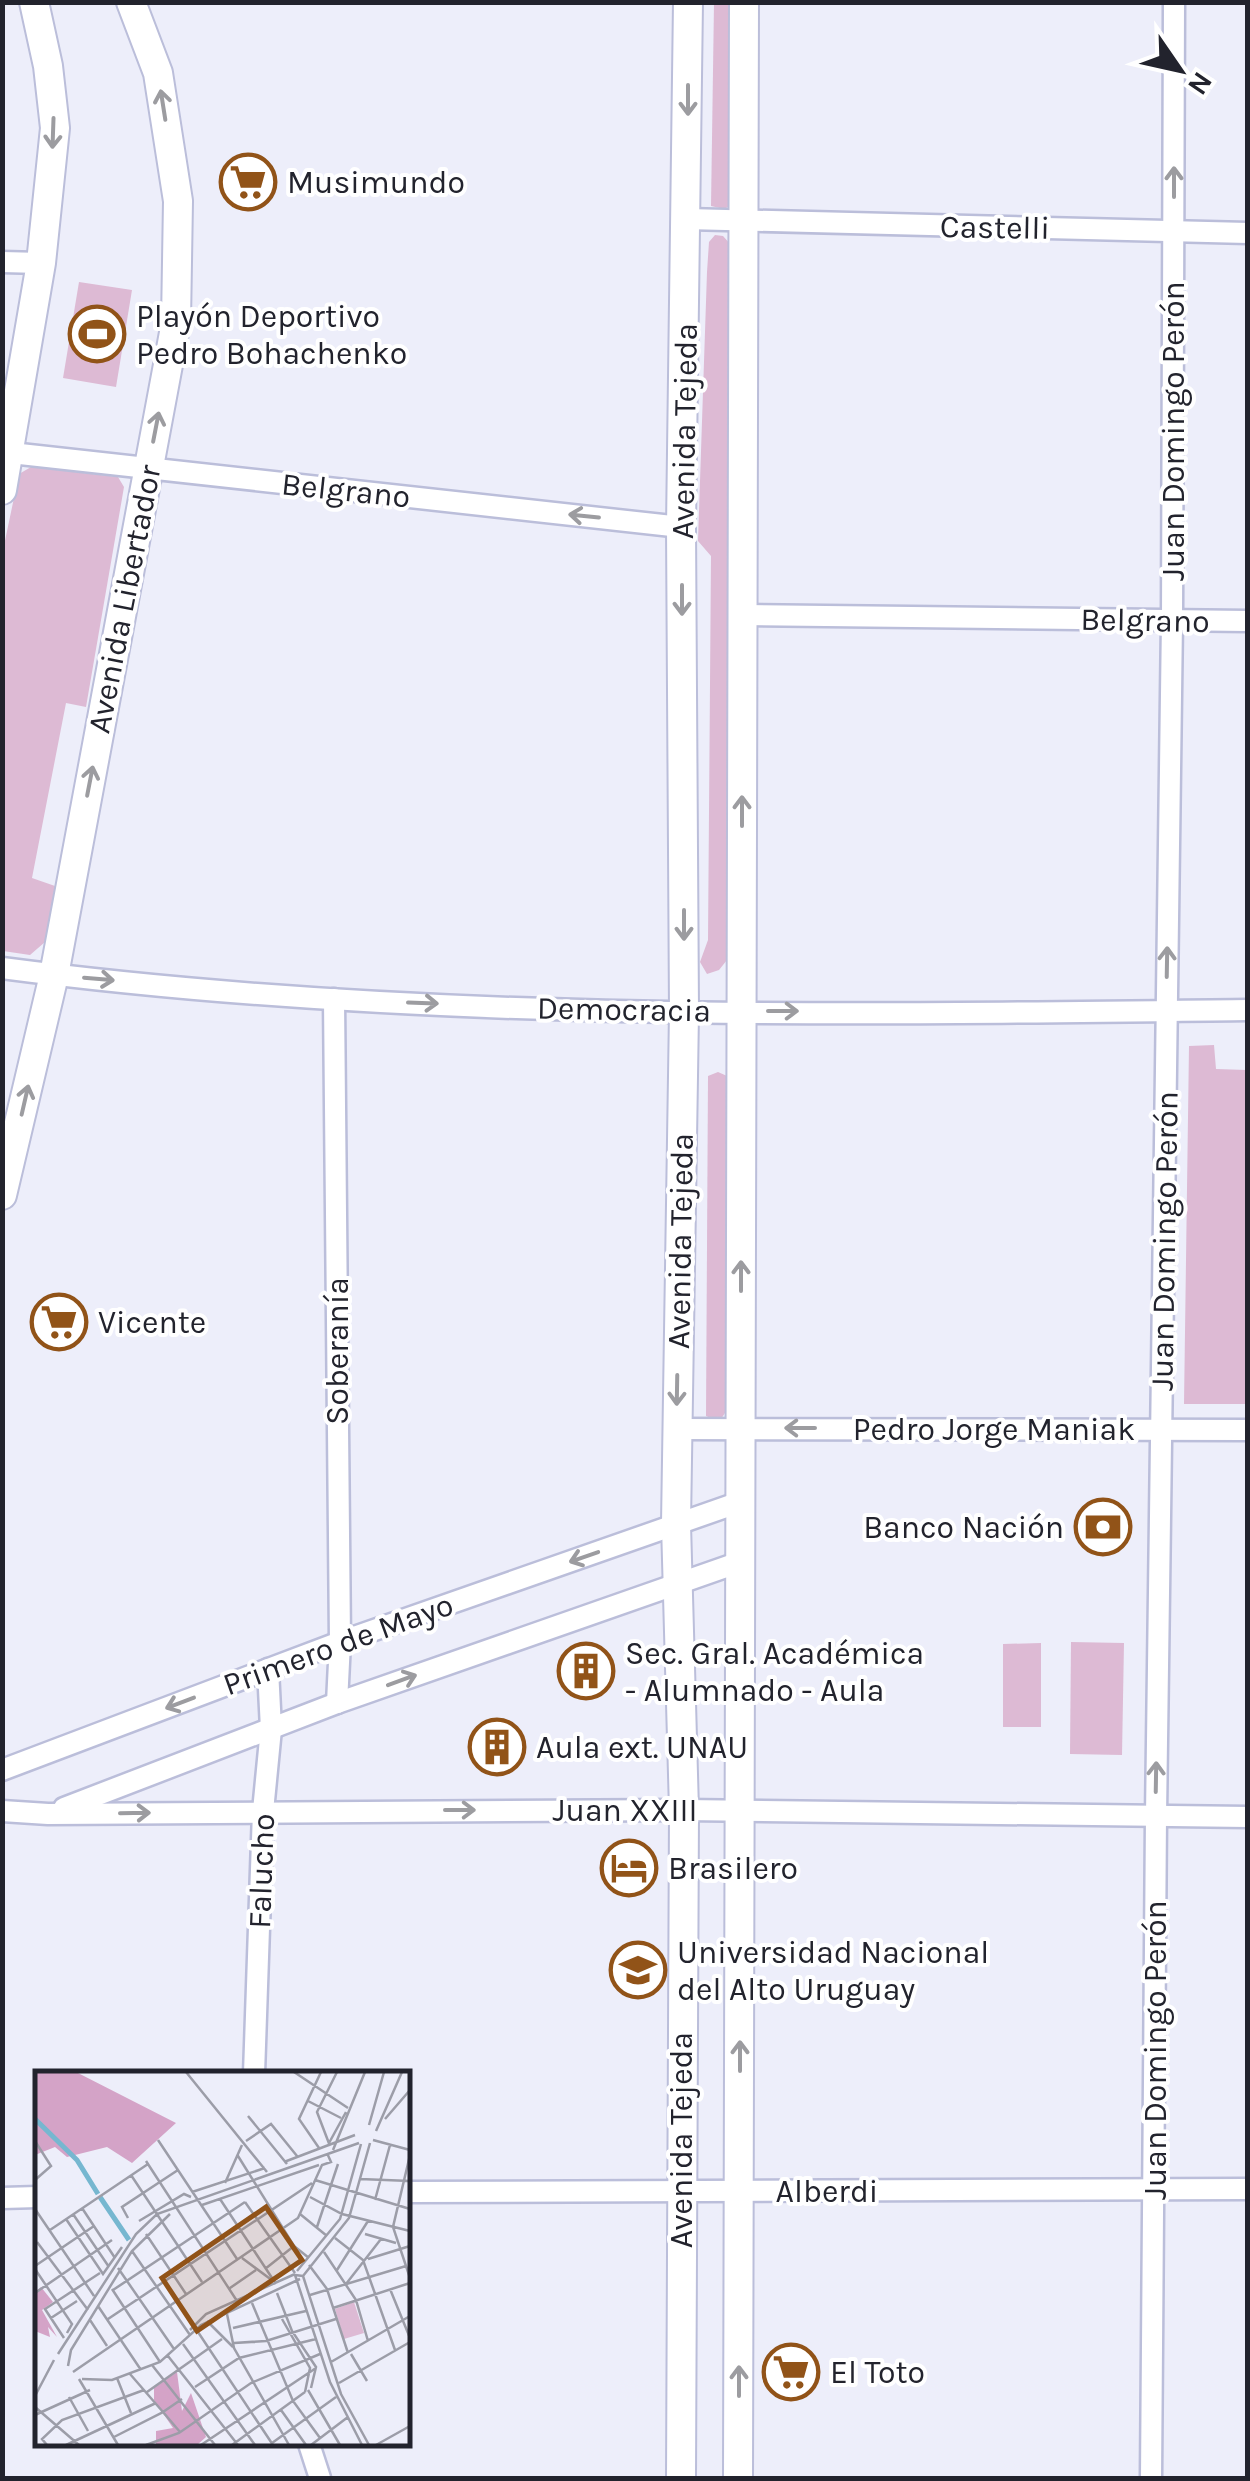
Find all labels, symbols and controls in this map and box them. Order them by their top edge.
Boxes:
north arrow [1130,20,1230,120]
text: N [1181,66,1220,101]
one-way arrow [678,82,698,115]
one-way arrow [153,90,172,122]
one-way arrow [44,116,63,149]
supermarket icon: Musimundo [218,152,278,212]
place label: Musimundo [287,164,465,201]
one-way arrow [1164,166,1184,198]
street label: Castelli [940,208,1050,247]
street label: Juan Domingo Perón [1155,281,1192,581]
place label: Playón Deportivo Pedro Bohachenko [136,298,407,372]
sports icon: Playón Deportivo Pedro Bohachenko [67,304,127,364]
street label: Avenida Tejeda [664,323,705,539]
one-way arrow [147,412,166,444]
street label: Avenida Libertador [80,461,169,736]
street label: Belgrano [280,465,412,516]
one-way arrow [569,506,601,525]
one-way arrow [672,582,692,615]
street label: Belgrano [1080,601,1210,640]
one-way arrow [81,766,100,798]
one-way arrow [732,796,752,828]
one-way arrow [674,908,694,940]
one-way arrow [1158,946,1176,978]
one-way arrow [83,970,115,989]
street label: Democracia [537,989,711,1030]
one-way arrow [407,993,439,1012]
one-way arrow [766,1002,799,1020]
one-way arrow [17,1085,35,1117]
street label: Juan Domingo Perón [1143,1091,1186,1391]
street label: Avenida Tejeda [660,1133,701,1349]
one-way arrow [732,1261,750,1294]
street label: Soberanía [319,1277,356,1425]
supermarket icon: Vicente [29,1292,89,1352]
place label: Vicente [98,1304,206,1341]
one-way arrow [668,1373,687,1405]
street label: Pedro Jorge Maniak [853,1411,1135,1448]
one-way arrow [785,1418,818,1438]
bank icon: Banco Nación [1073,1497,1133,1557]
place label: Banco Nación [863,1509,1064,1546]
one-way arrow [569,1549,601,1567]
street label: Primero de Mayo [218,1586,458,1703]
place label: Sec. Gral. Académica - Alumnado - Aula [625,1635,924,1709]
building icon: Sec. Gral. Académica - Alumnado - Aula [556,1641,616,1701]
one-way arrow [385,1670,417,1688]
one-way arrow [165,1695,196,1713]
building icon: Aula ext. UNAU [467,1717,527,1777]
place label: Aula ext. UNAU [536,1729,748,1766]
one-way arrow [1147,1761,1166,1793]
street label: Juan XXIII [553,1792,697,1829]
one-way arrow [442,1800,475,1820]
one-way arrow [118,1804,150,1822]
street label: Falucho [241,1813,282,1929]
hotel icon: Brasilero [599,1838,659,1898]
place label: Brasilero [668,1850,798,1887]
street label: Juan Domingo Perón [1137,1900,1174,2200]
place label: Universidad Nacional del Alto Uruguay [677,1934,989,2008]
school or university icon: Universidad Nacional del Alto Uruguay [608,1940,668,2000]
street label: Avenida Tejeda [663,2032,700,2248]
one-way arrow [730,2041,750,2074]
inset map [35,2071,410,2446]
street label: Alberdi [776,2173,878,2210]
supermarket icon: El Toto [761,2342,821,2402]
place label: El Toto [830,2354,925,2391]
one-way arrow [730,2366,748,2398]

